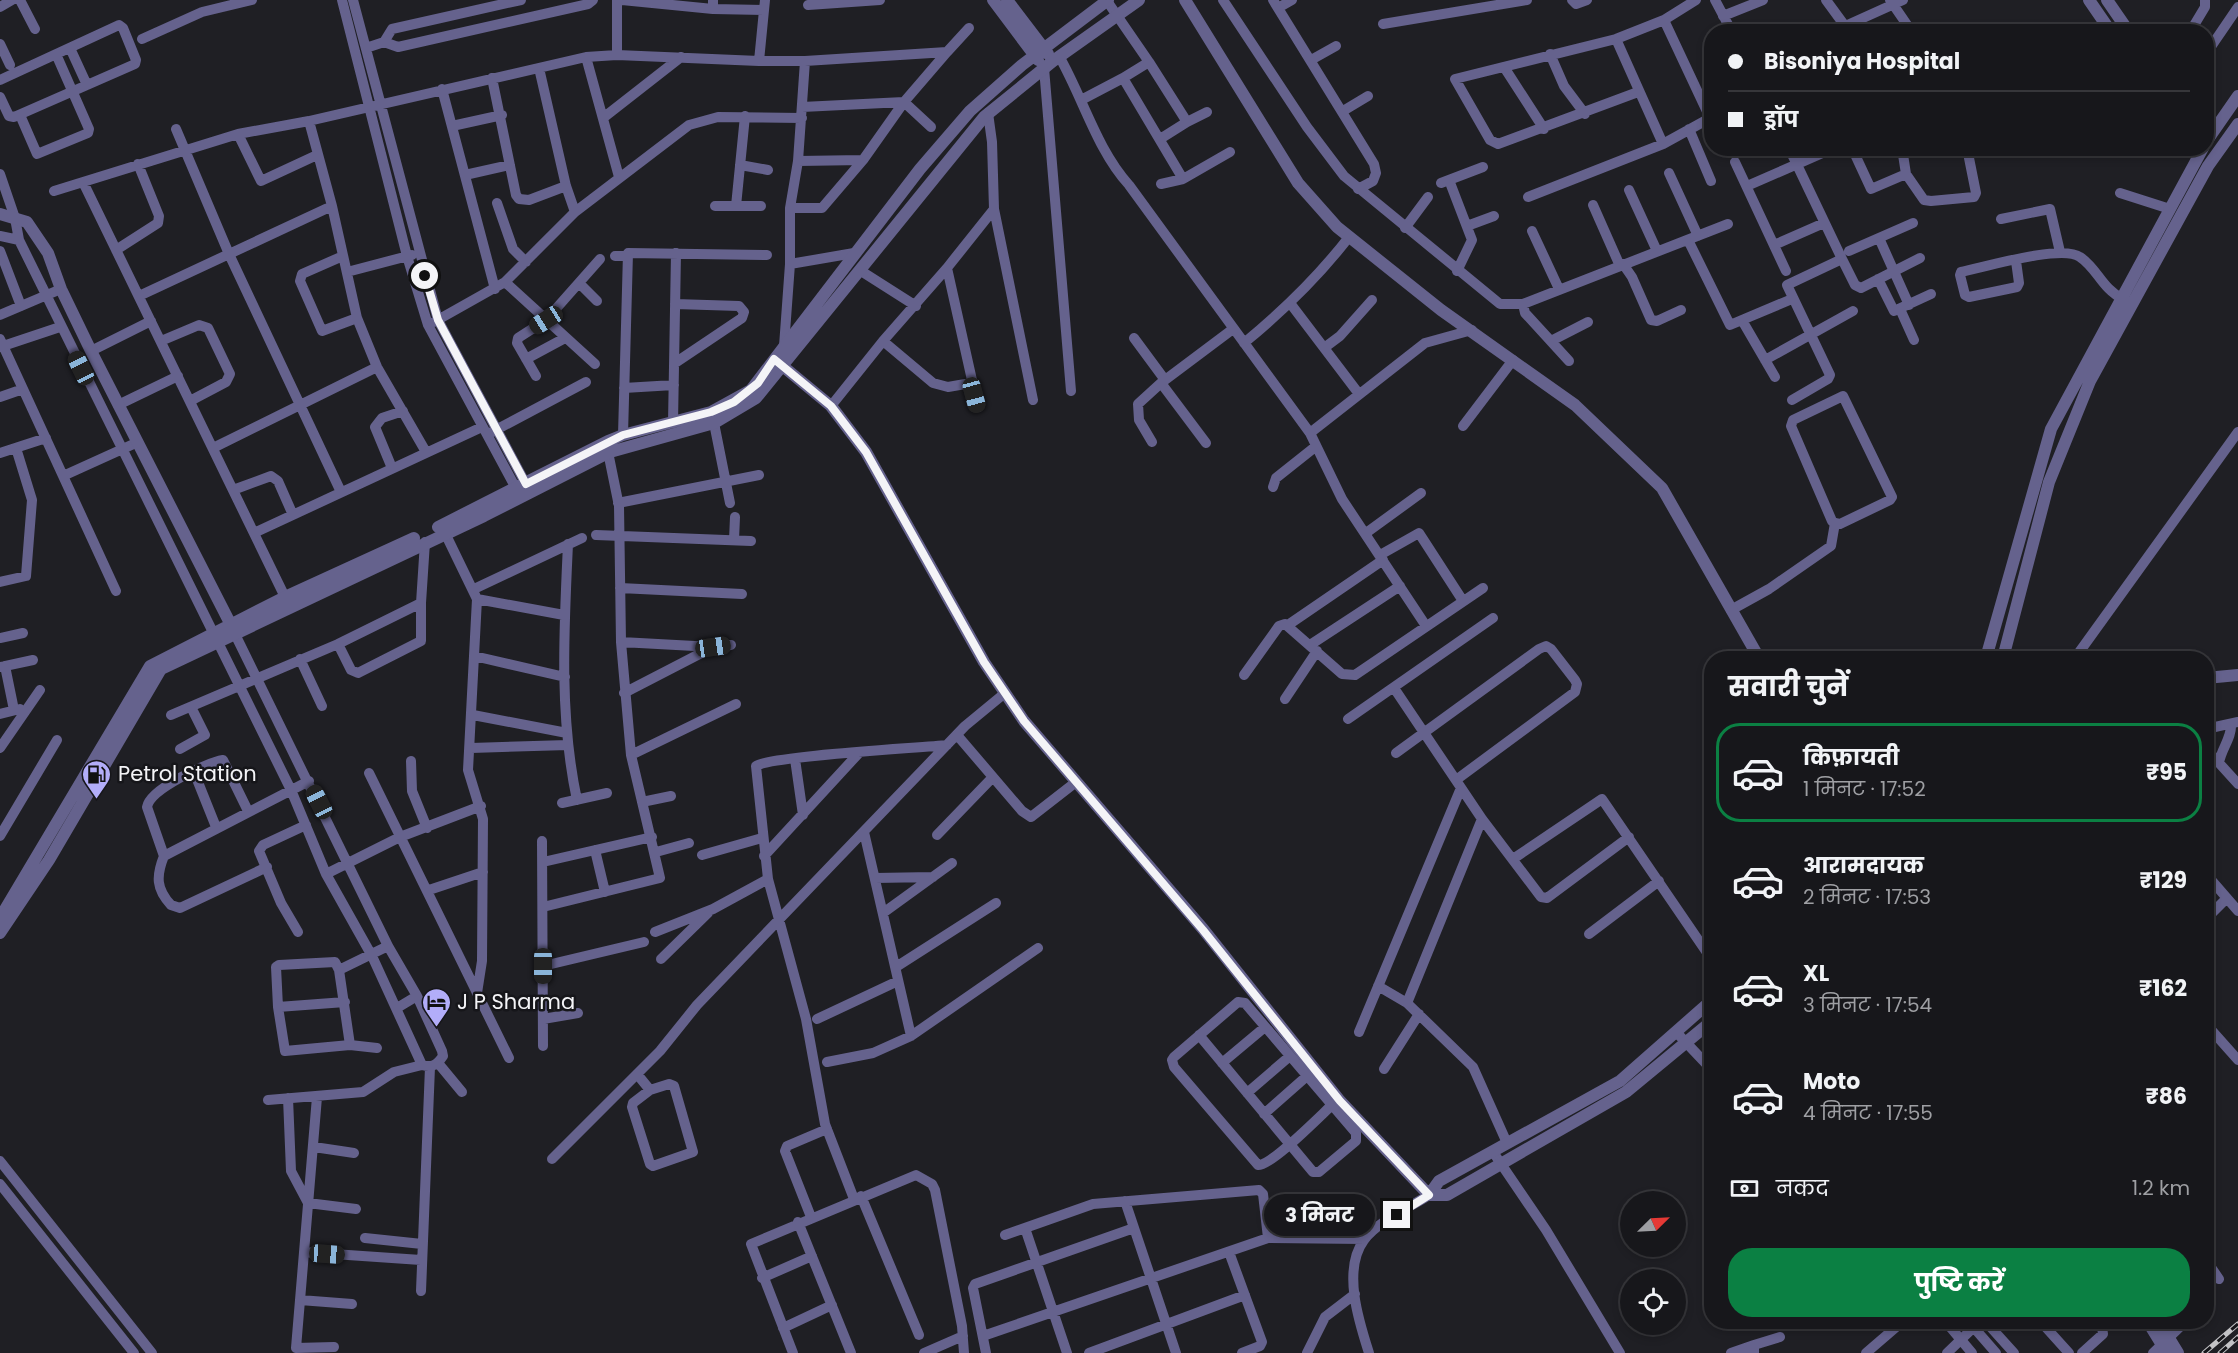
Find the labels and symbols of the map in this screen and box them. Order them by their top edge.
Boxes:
route start [411,262,438,289]
car [526,303,566,337]
car [65,348,97,388]
car [961,375,987,415]
car [694,636,732,658]
fuel station icon: Petrol Station [81,758,113,800]
place label: Petrol Station [118,759,257,788]
car [303,782,335,822]
car [534,948,552,984]
hotel icon: J P Sharma [420,986,452,1028]
place label: J P Sharma [457,987,575,1016]
north arrow [1620,1191,1686,1257]
callout: 3 मिनट [1265,1194,1376,1236]
route end [1383,1201,1410,1228]
car [308,1244,346,1264]

